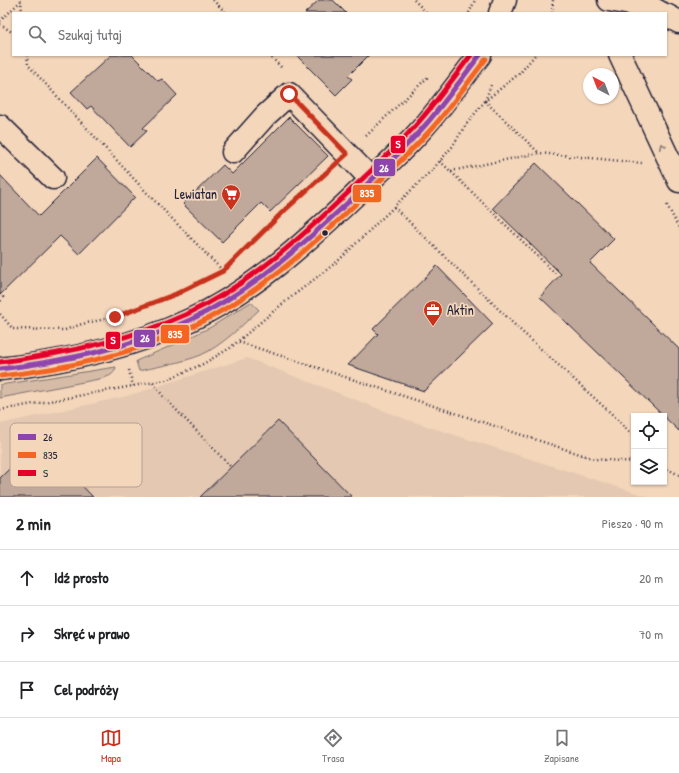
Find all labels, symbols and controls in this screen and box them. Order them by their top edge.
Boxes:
search box [12,12,667,56]
icon: search [26,23,48,45]
text: Szukaj tutaj [58,24,122,45]
north arrow [583,68,619,104]
route start [280,85,298,103]
line badge: S [390,135,406,154]
text: S [395,137,401,151]
one-way arrow [659,142,667,150]
line badge: 26 [373,158,396,177]
text: 26 [379,161,389,175]
supermarket icon: Lewiatan [220,183,242,211]
place label: Lewiatan [174,184,217,203]
line badge: 835 [352,184,382,203]
text: 835 [360,186,375,200]
unlabelled marker [320,228,330,238]
office icon: Aktin [422,299,444,327]
place label: Aktin [447,300,474,319]
route end [106,308,124,326]
line badge: 835 [160,324,190,344]
text: 835 [168,327,183,341]
line badge: 26 [133,329,156,348]
line badge: S [105,331,121,350]
text: 26 [140,331,150,345]
text: S [110,333,116,347]
map controls [631,413,667,485]
button: locate [631,413,667,449]
legend [10,423,142,487]
text: 26 [43,430,53,444]
text: 835 [43,448,58,462]
button: layers [631,449,667,485]
text: S [43,466,48,480]
text: 2 min [16,512,51,535]
text: Pieszo · 90 m [602,514,663,532]
icon: ahead [16,567,38,589]
text: Idź prosto [54,567,108,588]
text: 20 m [639,569,663,587]
icon: right [16,623,38,645]
text: Skręć w prawo [54,623,130,644]
text: 70 m [639,625,663,643]
icon: arrive [16,679,38,701]
text: Cel podróży [54,679,119,700]
tab: Mapa [100,727,122,765]
tab: Trasa [322,727,344,765]
tab: Zapisane [544,727,579,765]

